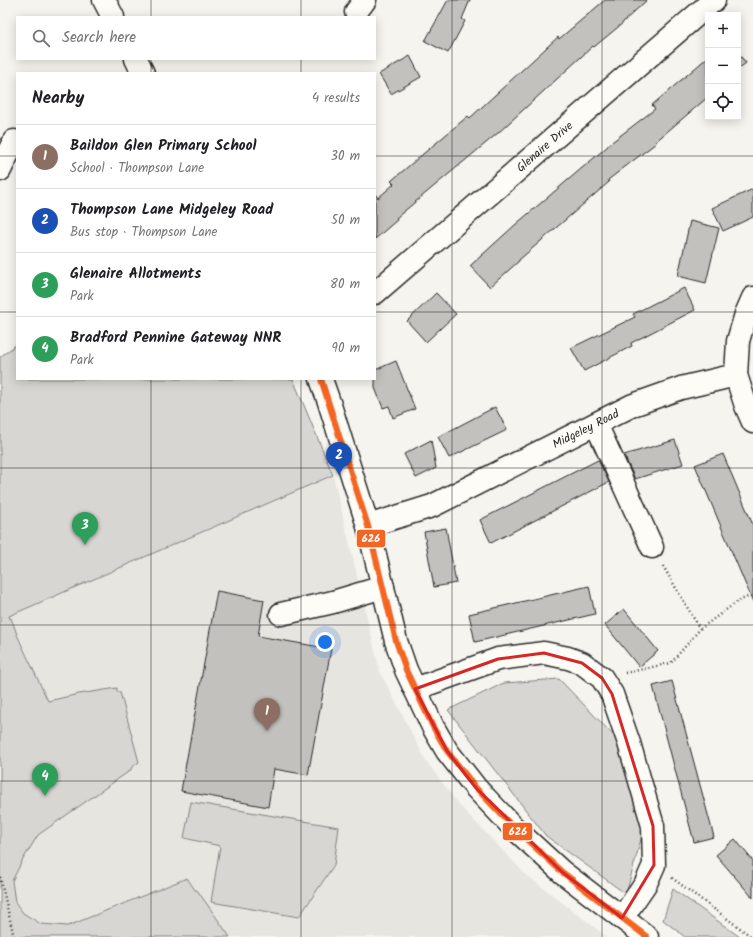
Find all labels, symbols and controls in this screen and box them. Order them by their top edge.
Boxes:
map controls [705,12,741,120]
button: + [705,12,741,48]
search box [16,16,376,60]
text: Search here [62,26,136,50]
icon: search [30,27,52,49]
button: − [705,48,741,84]
button: locate [705,84,741,120]
text: Nearby [32,85,84,112]
text: 4 results [312,88,360,109]
street label: Glenaire Drive [512,116,578,177]
text: Baildon Glen Primary School [70,134,257,158]
text: 1 [43,146,47,167]
text: 30 m [331,146,360,167]
text: School · Thompson Lane [70,158,204,179]
text: Thompson Lane Midgeley Road [70,198,273,222]
text: 2 [41,210,49,231]
text: 50 m [331,210,360,231]
text: Bus stop · Thompson Lane [70,222,217,243]
text: Glenaire Allotments [70,262,201,286]
text: 3 [41,274,49,295]
text: 80 m [330,274,360,295]
text: Park [70,286,94,307]
text: Bradford Pennine Gateway NNR [70,326,281,350]
text: 4 [41,338,49,359]
text: 90 m [332,338,360,359]
text: Park [70,350,94,371]
street label: Midgeley Road [549,404,623,454]
pin: 2 [326,442,352,475]
pin: 3 [72,512,98,545]
line badge: 626 [356,529,386,548]
text: 626 [362,530,380,548]
your location [315,632,335,652]
pin: 1 [254,698,280,731]
pin: 4 [32,763,58,796]
line badge: 626 [502,822,533,841]
text: 626 [509,823,527,841]

